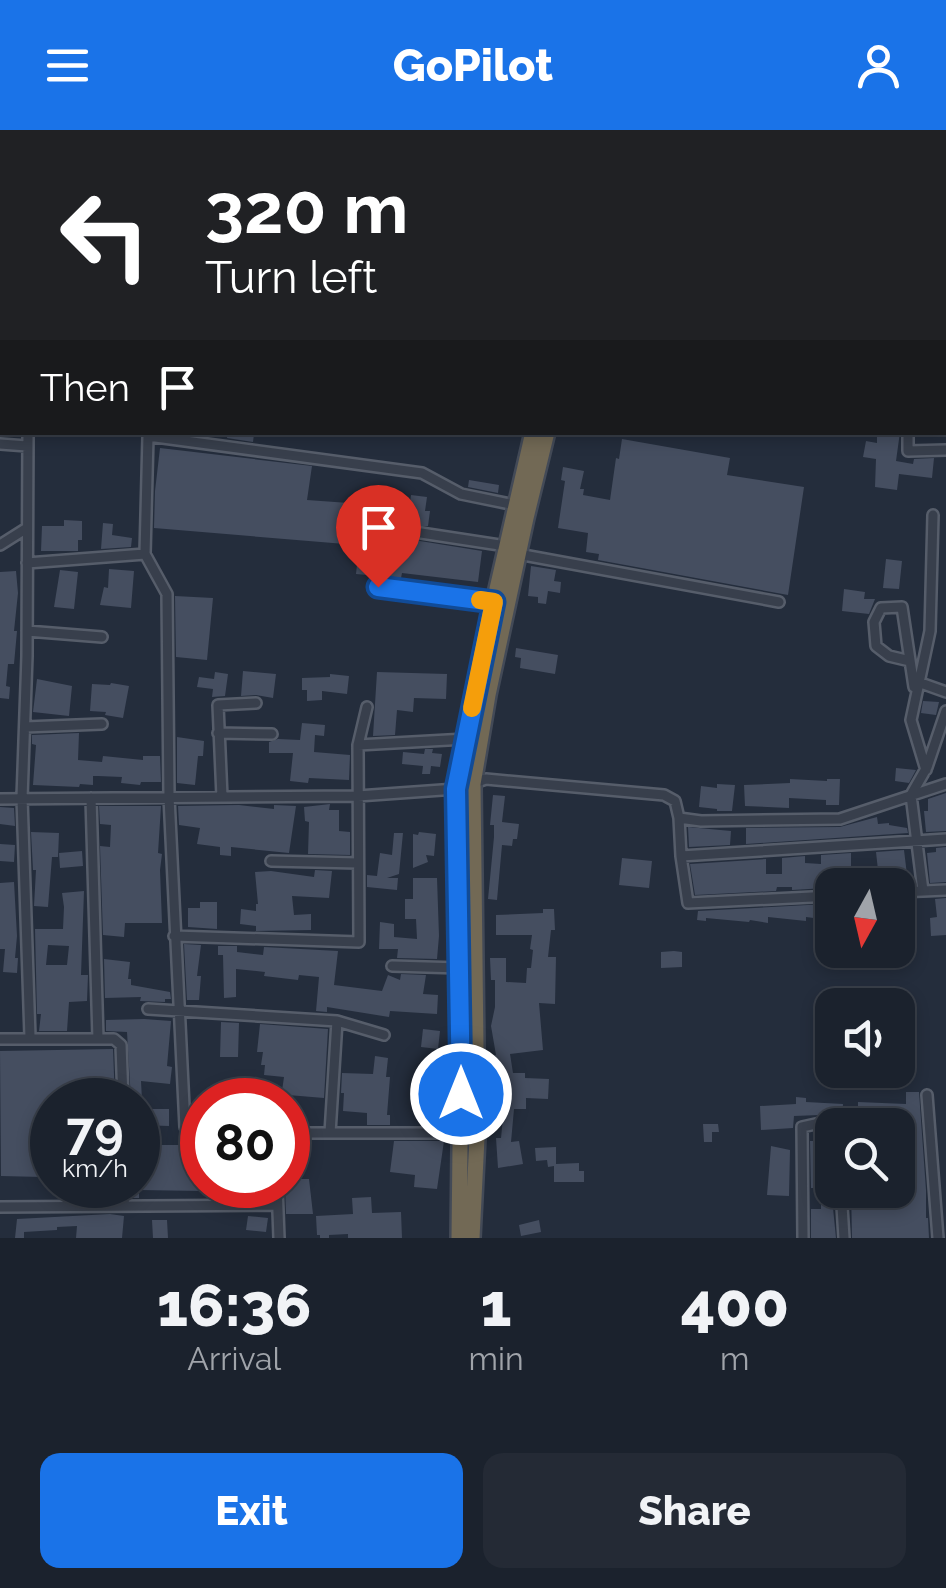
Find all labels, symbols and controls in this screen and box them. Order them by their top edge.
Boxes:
icon: menu [40,38,95,93]
icon: person [851,38,906,93]
text: GoPilot [393,39,553,92]
text: 320 m [205,167,409,249]
icon: left [40,170,170,300]
text: Turn left [205,251,377,304]
icon: arrive [150,360,205,415]
text: Then [40,365,130,410]
pin [336,485,421,588]
icon: arrive [351,500,406,555]
north arrow [815,868,915,968]
map controls [815,868,915,1208]
button: sound [815,988,915,1088]
position arrow [409,1042,513,1146]
speed limit sign: 80 [180,1078,310,1208]
text: 79 [66,1101,124,1160]
button: search [815,1108,915,1208]
text: km/h [62,1153,128,1183]
text: 16:36 [157,1270,312,1340]
text: 1 [481,1270,512,1340]
text: 400 [681,1270,789,1340]
text: Arrival [187,1340,281,1377]
text: min [469,1340,524,1377]
text: m [720,1340,750,1377]
button: Exit [40,1453,463,1568]
button: Share [483,1453,906,1568]

